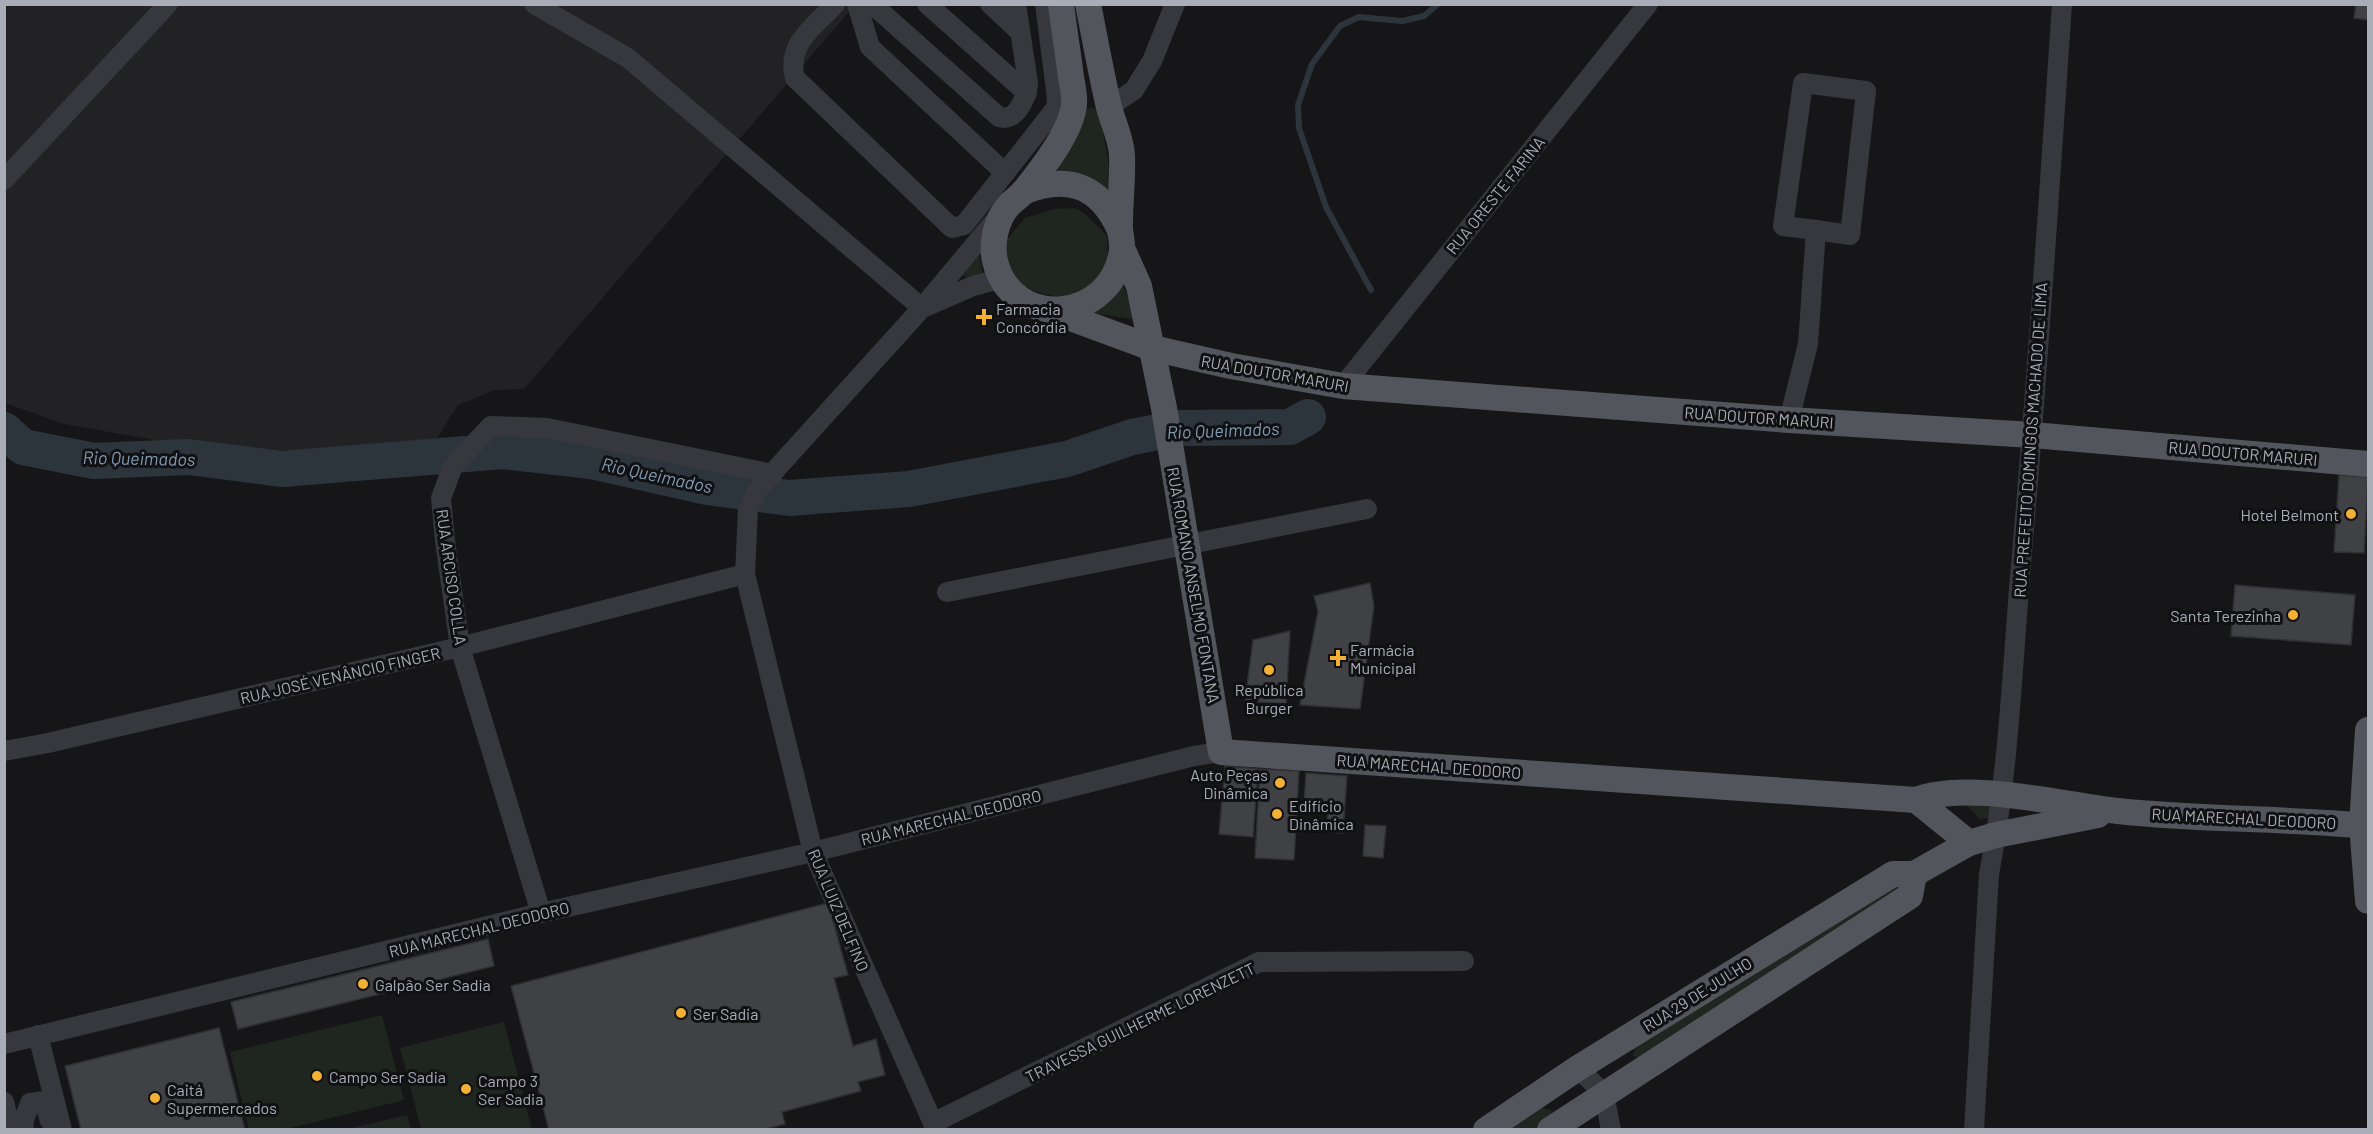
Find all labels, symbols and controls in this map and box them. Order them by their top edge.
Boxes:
street label: RUA ORESTE FARINA [1442,132,1548,258]
street label: RUA PREFEITO DOMINGOS MACHADO DE LIMA [2010,281,2051,598]
place label: Farmacia Concórdia [996,299,1067,336]
marker: Farmacia Concórdia [977,310,991,324]
street label: RUA DOUTOR MARURI [1200,351,1350,395]
street label: RUA DOUTOR MARURI [1684,402,1834,432]
water label: Rio Queimados [1166,417,1280,443]
street label: RUA DOUTOR MARURI [2168,437,2318,469]
water label: Rio Queimados [82,446,196,470]
water label: Rio Queimados [600,453,714,497]
street label: RUA ROMANO ANSELMO FONTANA [1164,466,1224,705]
place label: Hotel Belmont [2240,505,2339,524]
marker: Hotel Belmont [2344,507,2358,521]
street label: RUA ARCISO COLLA [433,508,471,646]
place label: Santa Terezinha [2170,606,2281,625]
marker: Santa Terezinha [2286,608,2300,622]
place label: Farmácia Municipal [1350,640,1416,677]
street label: RUA JOSÉ VENÂNCIO FINGER [238,643,442,707]
marker: Farmácia Municipal [1331,651,1345,665]
marker: República Burger [1262,663,1276,677]
place label: República Burger [1235,680,1303,717]
street label: RUA MARECHAL DEODORO [1336,750,1522,782]
place label: Auto Peças Dinâmica [1190,765,1268,802]
marker: Auto Peças Dinâmica [1273,776,1287,790]
street label: RUA MARECHAL DEODORO [859,785,1043,849]
place label: Edifício Dinâmica [1289,796,1354,833]
street label: RUA MARECHAL DEODORO [2151,804,2337,832]
marker: Edifício Dinâmica [1270,807,1284,821]
street label: RUA LUIZ DELFINO [805,846,873,974]
street label: RUA MARECHAL DEODORO [387,897,571,961]
street label: RUA 29 DE JULHO [1639,953,1755,1035]
street label: TRAVESSA GUILHERME LORENZETT [1022,958,1258,1086]
place label: Galpão Ser Sadia [375,975,491,994]
marker: Galpão Ser Sadia [356,977,370,991]
place label: Ser Sadia [693,1004,758,1023]
marker: Ser Sadia [674,1006,688,1020]
place label: Campo Ser Sadia [329,1067,446,1086]
marker: Campo Ser Sadia [310,1069,324,1083]
place label: Campo 3 Ser Sadia [478,1071,543,1108]
place label: Caitá Supermercados [167,1080,277,1117]
marker: Campo 3 Ser Sadia [459,1082,473,1096]
marker: Caitá Supermercados [148,1091,162,1105]

